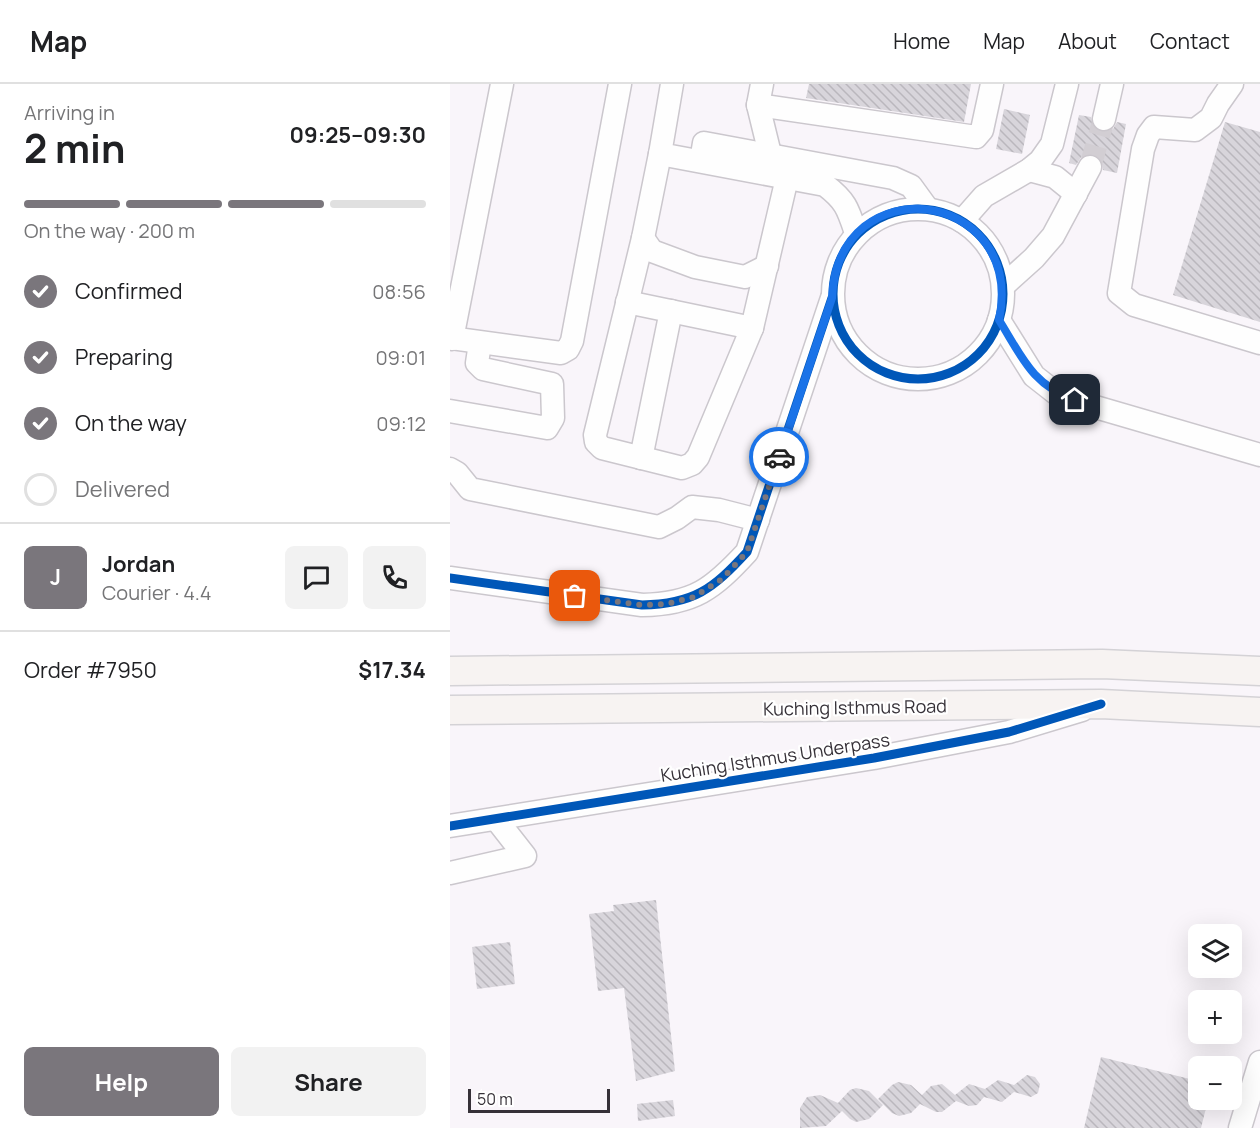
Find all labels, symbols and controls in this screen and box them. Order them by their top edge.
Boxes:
text: Map [30,22,87,60]
text: Home [893,27,950,55]
text: Map [983,27,1025,55]
text: About [1058,27,1117,55]
text: Contact [1150,27,1230,55]
text: Arriving in [24,99,115,126]
text: 09:25–09:30 [289,120,426,150]
text: 2 min [24,121,125,175]
text: On the way · 200 m [24,217,195,244]
icon: check [24,275,57,308]
text: Confirmed [75,276,183,306]
text: 08:56 [372,278,426,305]
icon: check [24,341,57,374]
text: Preparing [75,342,173,372]
text: 09:01 [375,344,426,371]
pin [1049,374,1100,425]
icon: home [1058,383,1091,416]
icon: check [24,407,57,440]
text: On the way [75,408,187,438]
text: 09:12 [376,410,426,437]
courier [749,427,809,487]
icon: car [763,441,796,474]
text: Delivered [75,474,170,504]
button: chat [285,546,348,609]
button: phone [363,546,426,609]
text: Jordan [102,549,175,579]
text: J [50,562,61,592]
pin [549,570,600,621]
text: Courier · 4.4 [102,579,212,606]
icon: bag [558,579,591,612]
text: Order #7950 [24,655,157,685]
text: $17.34 [358,655,426,685]
street label: Kuching Isthmus Road [763,693,947,721]
street label: Kuching Isthmus Underpass [659,727,891,787]
map controls [1188,924,1242,1110]
button: layers [1188,924,1242,978]
button: + [1188,990,1242,1044]
button: Help [24,1047,219,1116]
button: Share [231,1047,426,1116]
button: − [1188,1056,1242,1110]
scale bar [468,1086,610,1114]
text: 50 m [477,1088,513,1110]

